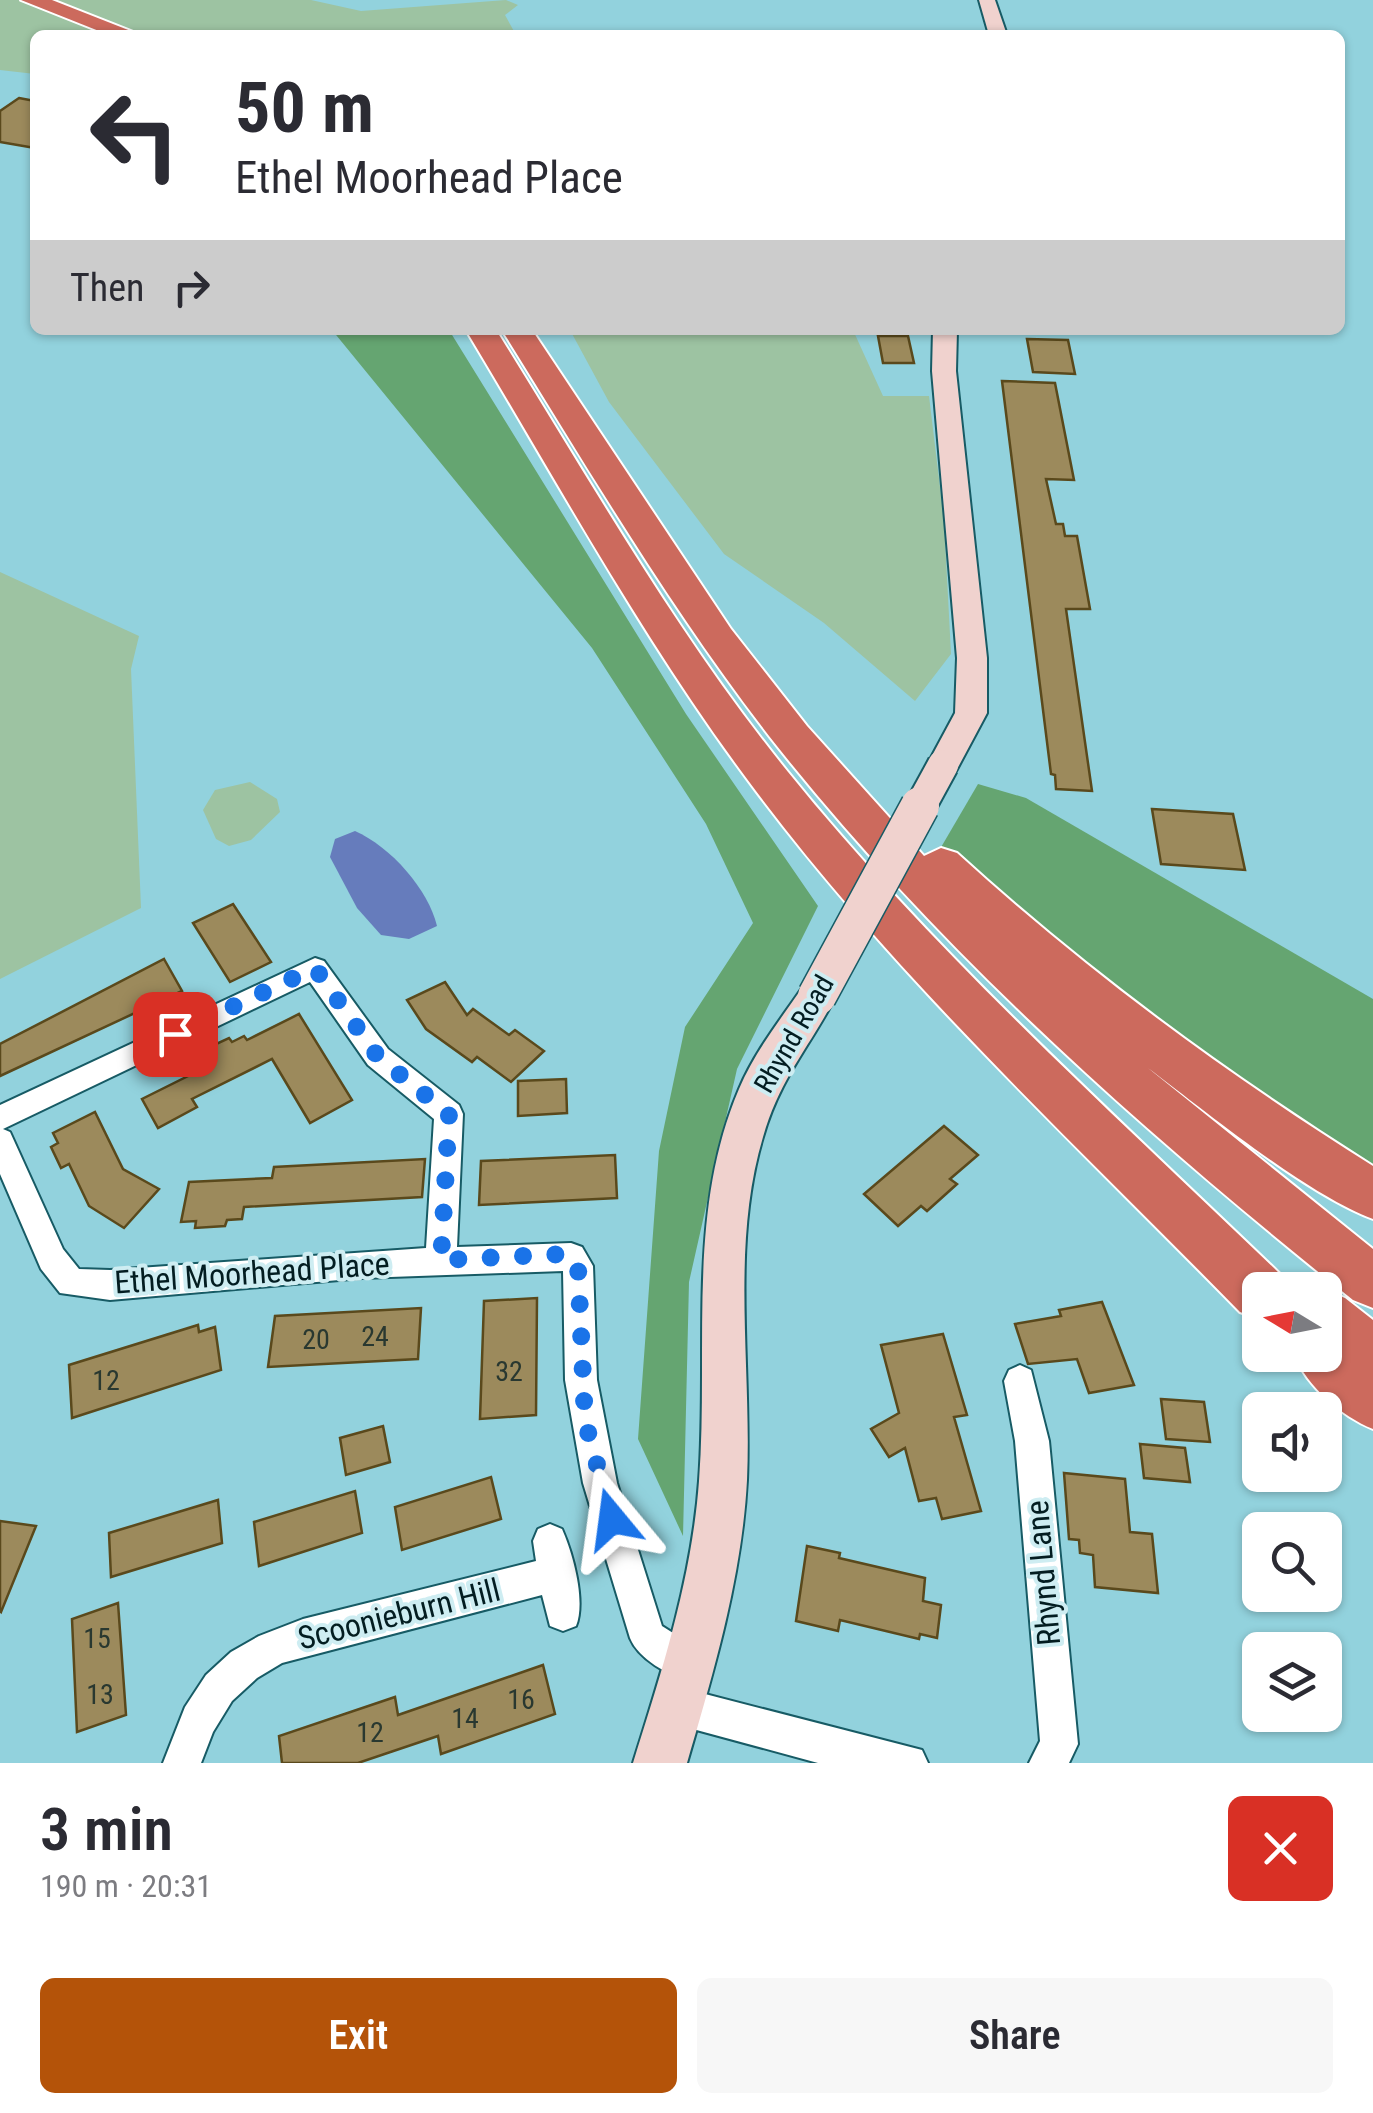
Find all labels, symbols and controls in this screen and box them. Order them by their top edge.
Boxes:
text: 50 m [235,67,374,149]
icon: left [70,70,200,200]
text: Ethel Moorhead Place [235,151,623,204]
icon: right [164,260,219,315]
text: Then [70,266,144,310]
street label: Rhynd Road [747,969,841,1099]
pin [133,992,218,1077]
icon: arrive [148,1007,203,1062]
street label: Ethel Moorhead Place [113,1244,391,1302]
north arrow [1242,1272,1342,1372]
map controls [1242,1272,1342,1732]
house number: 24 [361,1320,389,1353]
house number: 20 [302,1323,330,1356]
house number: 32 [495,1355,523,1388]
house number: 12 [92,1364,120,1397]
button: sound [1242,1392,1342,1492]
position arrow [560,1467,664,1571]
street label: Rhynd Lane [1018,1499,1068,1647]
button: search [1242,1512,1342,1612]
street label: Scoonieburn Hill [294,1571,504,1657]
house number: 15 [83,1622,111,1655]
button: layers [1242,1632,1342,1732]
house number: 13 [86,1678,114,1711]
house number: 16 [507,1683,535,1716]
house number: 14 [451,1702,479,1735]
house number: 12 [356,1716,384,1749]
text: 3 min [40,1794,173,1865]
button: close [1228,1796,1333,1901]
text: 190 m · 20:31 [40,1867,212,1905]
button: Exit [40,1978,677,2093]
button: Share [697,1978,1333,2093]

